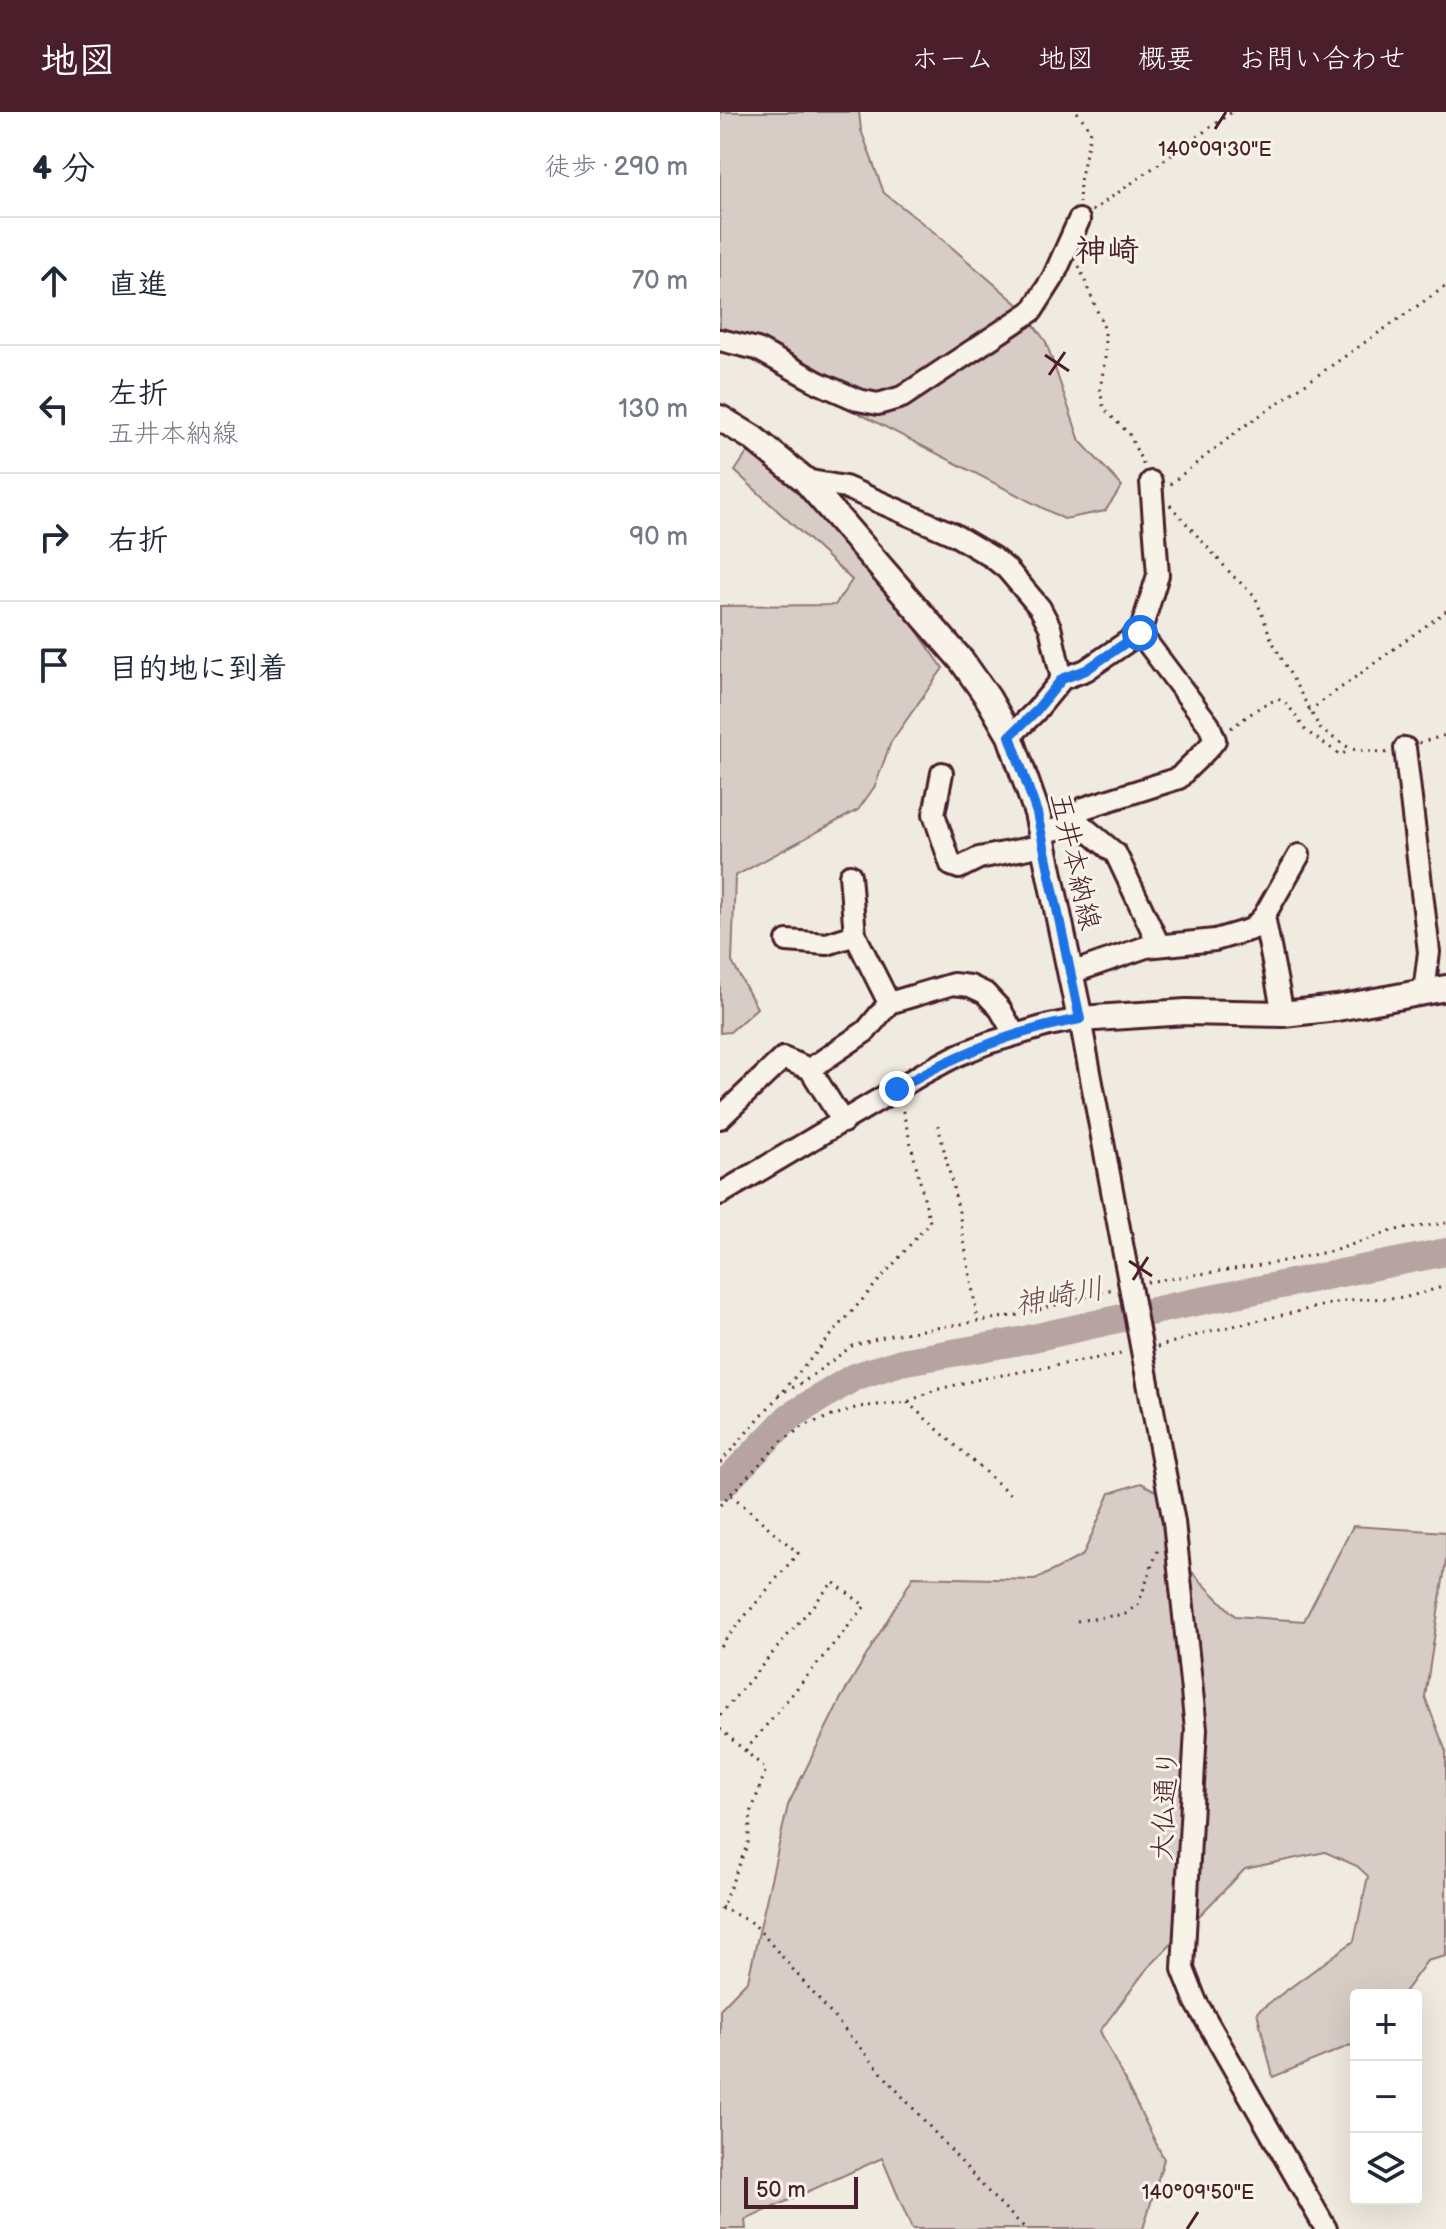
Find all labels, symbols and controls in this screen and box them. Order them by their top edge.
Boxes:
text: 地図 [40,39,116,84]
text: ホーム [911,43,994,76]
text: 地図 [1038,43,1094,76]
text: 概要 [1138,43,1194,76]
text: お問い合わせ [1238,43,1406,76]
text: 140°09'30"E [1158,138,1272,162]
text: 4 分 [32,148,95,189]
text: 徒歩 · 290 m [545,152,688,183]
district label: 神崎 [1075,232,1139,271]
icon: ahead [32,259,76,303]
text: 70 m [631,266,688,297]
text: 直進 [108,267,168,303]
text: 左折 [108,376,168,412]
icon: left [32,387,76,431]
text: 130 m [618,394,688,425]
text: 五井本納線 [108,419,238,450]
icon: right [32,515,76,559]
text: 90 m [629,522,688,553]
text: 右折 [108,523,168,559]
route start [1122,615,1158,651]
icon: arrive [32,643,76,687]
text: 目的地に到着 [108,651,288,687]
street label: 五井本納線 [1043,789,1106,933]
route end [879,1071,915,1107]
water label: 神崎川 [1012,1271,1107,1323]
street label: 大仏通り [1146,1748,1185,1862]
map controls [1350,1989,1422,2205]
button: + [1350,1989,1422,2061]
button: − [1350,2061,1422,2133]
button: layers [1350,2133,1422,2205]
scale bar [744,2173,858,2209]
text: 50 m [756,2177,806,2204]
text: 140°09'50"E [1142,2181,1254,2205]

